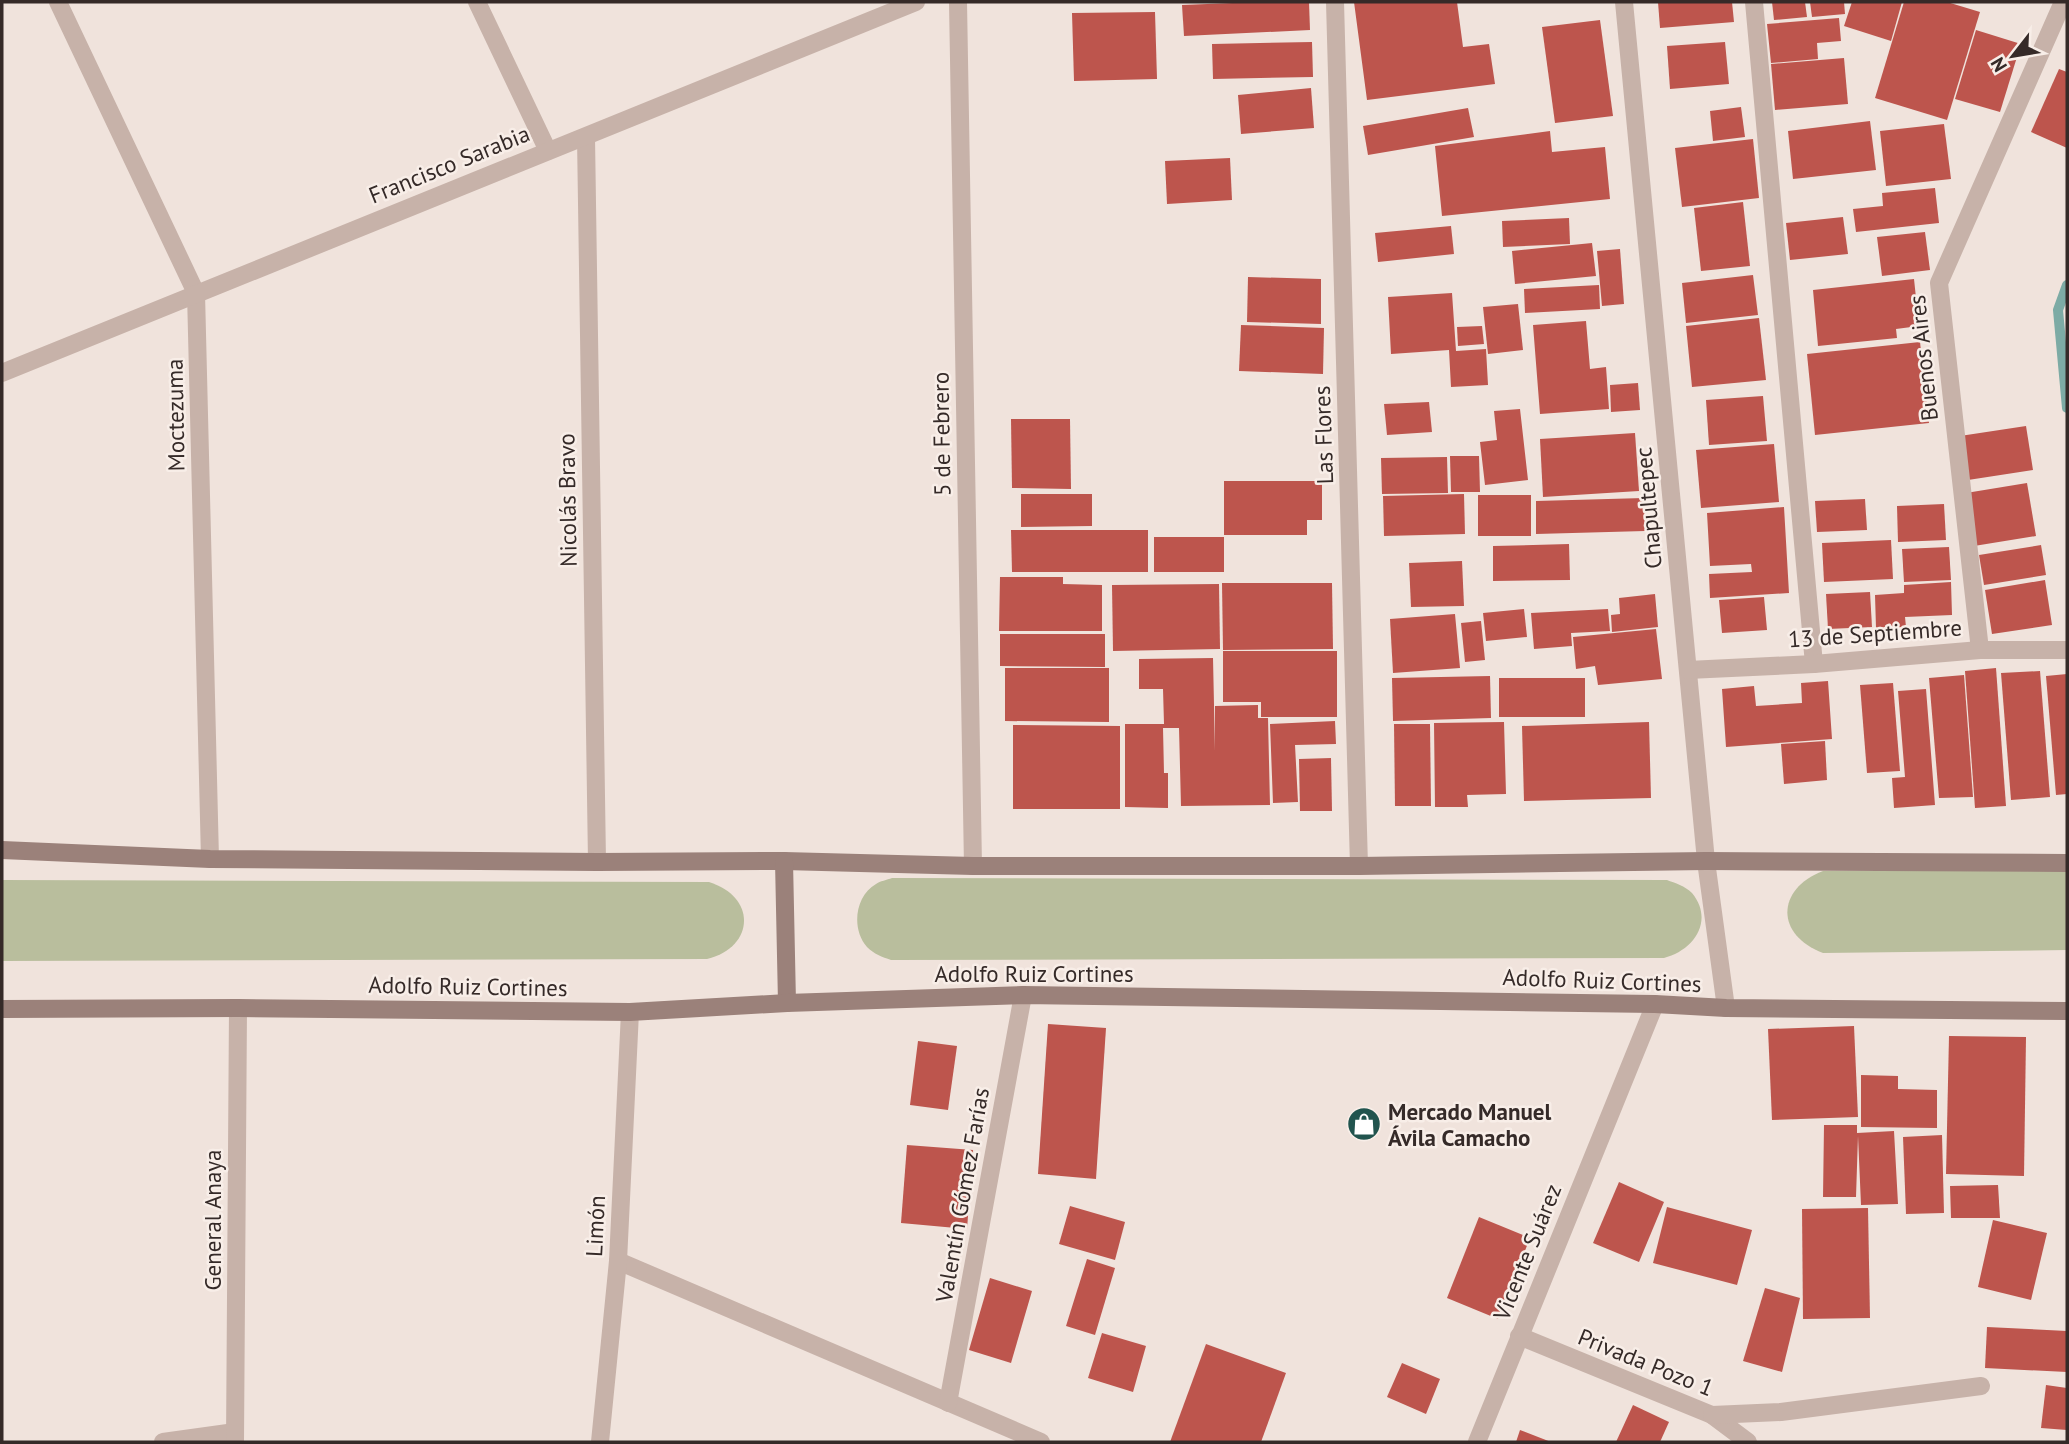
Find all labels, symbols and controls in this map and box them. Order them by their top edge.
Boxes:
north arrow [1978,21,2048,91]
text: N [1985,53,2012,76]
street label: Francisco Sarabia [364,119,534,209]
street label: Buenos Aires [1902,294,1944,422]
street label: Moctezuma [160,358,190,472]
street label: 5 de Febrero [925,371,957,497]
street label: Las Flores [1307,385,1339,485]
street label: Nicolás Bravo [551,433,583,567]
street label: Chapultepec [1628,446,1668,570]
street label: 13 de Septiembre [1787,612,1963,654]
street label: Adolfo Ruiz Cortines [934,959,1134,988]
street label: Adolfo Ruiz Cortines [1502,962,1702,998]
street label: Adolfo Ruiz Cortines [368,970,568,1002]
street label: Valentín Gómez Farías [929,1085,995,1306]
place label: Mercado Manuel Ávila Camacho [1388,1097,1551,1152]
shop icon: Mercado Manuel Ávila Camacho [1345,1105,1383,1143]
street label: General Anaya [198,1150,227,1290]
street label: Vicente Suárez [1486,1180,1567,1325]
street label: Limón [579,1194,611,1258]
street label: Privada Pozo 1 [1574,1322,1718,1402]

